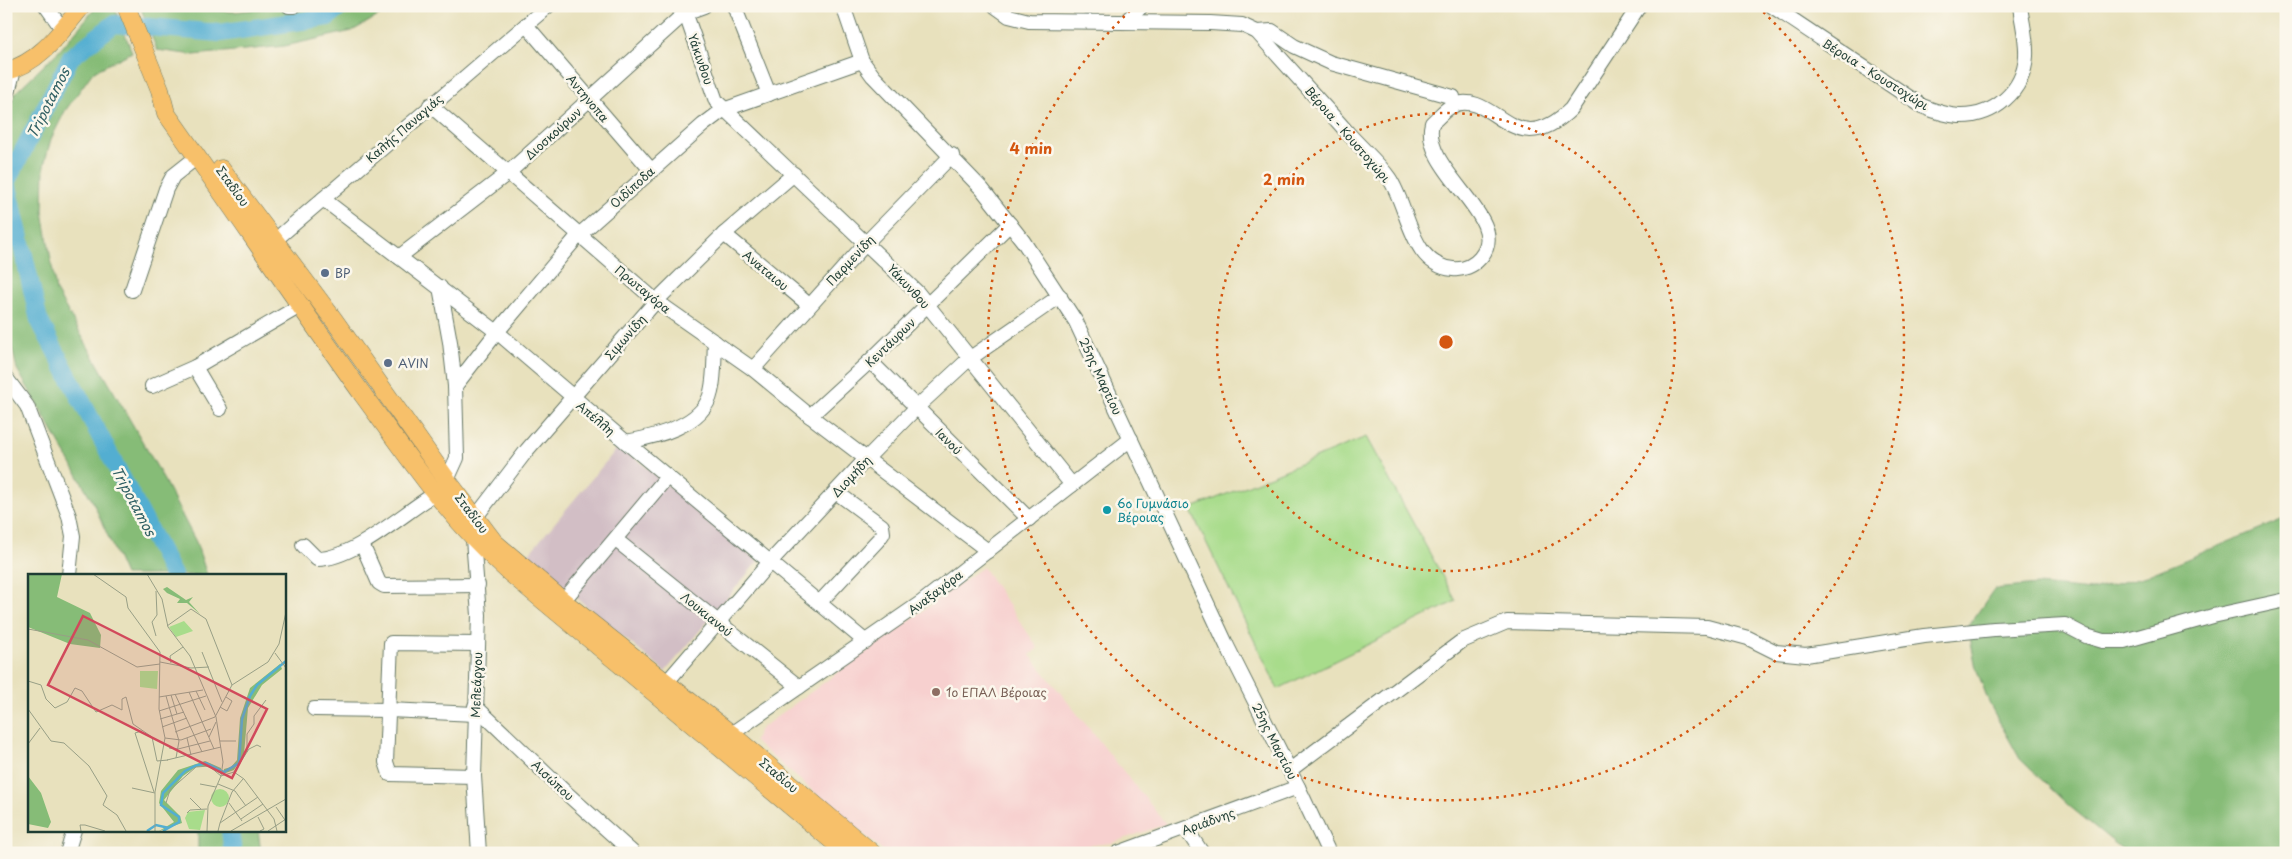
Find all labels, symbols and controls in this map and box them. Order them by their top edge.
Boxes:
street label: Υάκινθου [684,31,718,87]
street label: Βέροια - Κουστοχώρι [1819,34,1933,114]
water label: Tripotamos [21,63,75,142]
street label: Αντηνοπα [563,70,613,126]
street label: Βέροια - Κουστοχώρι [1301,82,1395,187]
street label: Καλής Παναγιάς [362,90,446,166]
street label: Διοσκούρων [521,103,585,163]
text: 4 min [1010,136,1052,159]
street label: Σταδίου [212,162,254,210]
street label: Οιδίποδα [606,162,658,212]
text: 2 min [1263,167,1305,190]
street label: Παρμενίδη [822,231,878,289]
street label: Αναταιου [739,245,793,295]
street label: Υάκυνθου [884,260,935,312]
street label: Πρωταγόρα [611,261,675,317]
place label: BP [335,264,350,282]
marker: BP [319,267,331,279]
street label: Σιμωνίδη [600,310,650,364]
street label: Κεντάυρων [861,313,919,371]
centre of rings [1437,333,1455,351]
street label: 25ης Μαρτίου [1075,334,1127,418]
place label: AVIN [398,354,429,372]
marker: AVIN [382,357,394,369]
street label: Απέλλη [573,396,619,440]
street label: Ιανού [932,424,967,459]
street label: Διομήδη [827,451,875,501]
water label: Tripotamos [107,462,162,541]
street label: Σταδίου [451,489,493,537]
place label: 6ο Γυμνάσιο Βέροιας [1117,494,1189,526]
marker: 6ο Γυμνάσιο Βέροιας [1101,504,1113,516]
street label: Αναξαγόρα [904,565,966,619]
inset map [28,574,285,832]
street label: Λουκιανού [677,588,737,641]
street label: Μελεάργου [466,652,486,718]
place label: 1ο ΕΠΑΛ Βέροιας [946,683,1047,701]
marker: 1ο ΕΠΑΛ Βέροιας [930,686,942,698]
street label: 25ης Μαρτίου [1248,700,1302,783]
street label: Σταδίου [756,753,803,797]
street label: Αισώπου [528,756,578,805]
street label: Αριάδνης [1179,803,1237,839]

